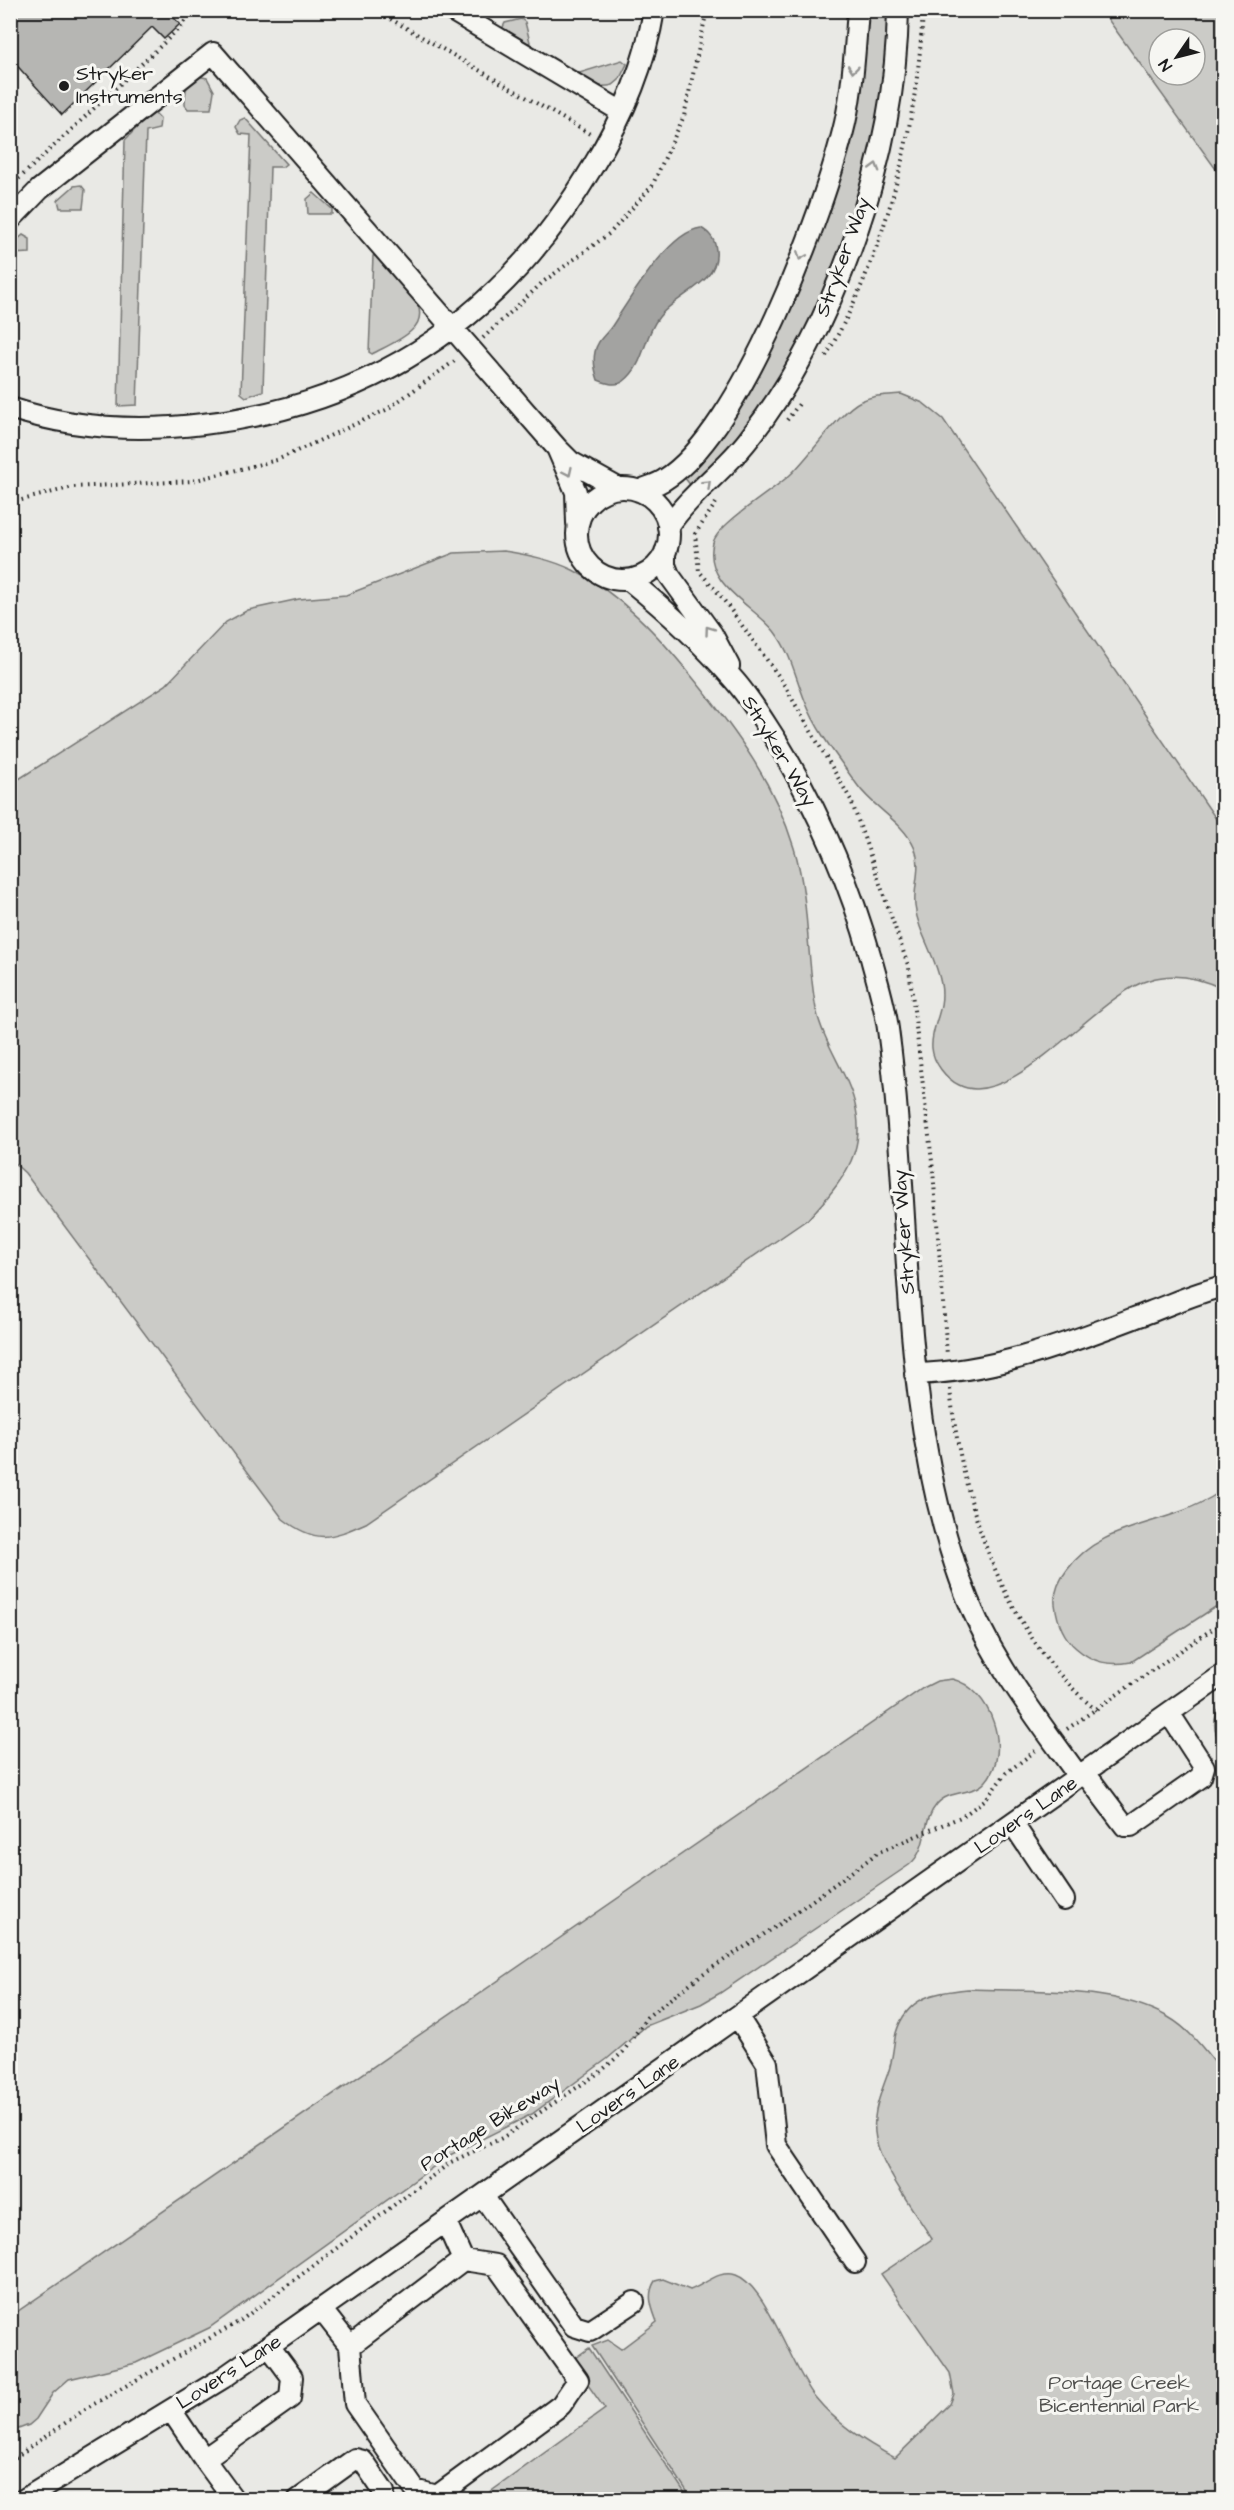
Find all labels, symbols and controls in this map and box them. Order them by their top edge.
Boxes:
north arrow [1147,27,1207,87]
text: N [1154,55,1177,75]
place label: Stryker Instruments [76,60,183,111]
one-way arrow [847,64,860,73]
marker: Stryker Instruments [57,79,71,93]
one-way arrow [867,162,880,172]
street label: Stryker Way [808,193,878,321]
one-way arrow [796,250,808,261]
one-way arrow [561,465,573,476]
one-way arrow [700,480,711,491]
one-way arrow [705,626,716,637]
street label: Stryker Way [734,690,823,812]
street label: Stryker Way [886,1169,923,1295]
street label: Lovers Lane [969,1769,1083,1861]
street label: Lovers Lane [571,2048,685,2140]
street label: Portage Bikeway [415,2070,566,2179]
street label: Lovers Lane [171,2327,287,2416]
park label: Portage Creek Bicentennial Park [1039,2369,1199,2420]

